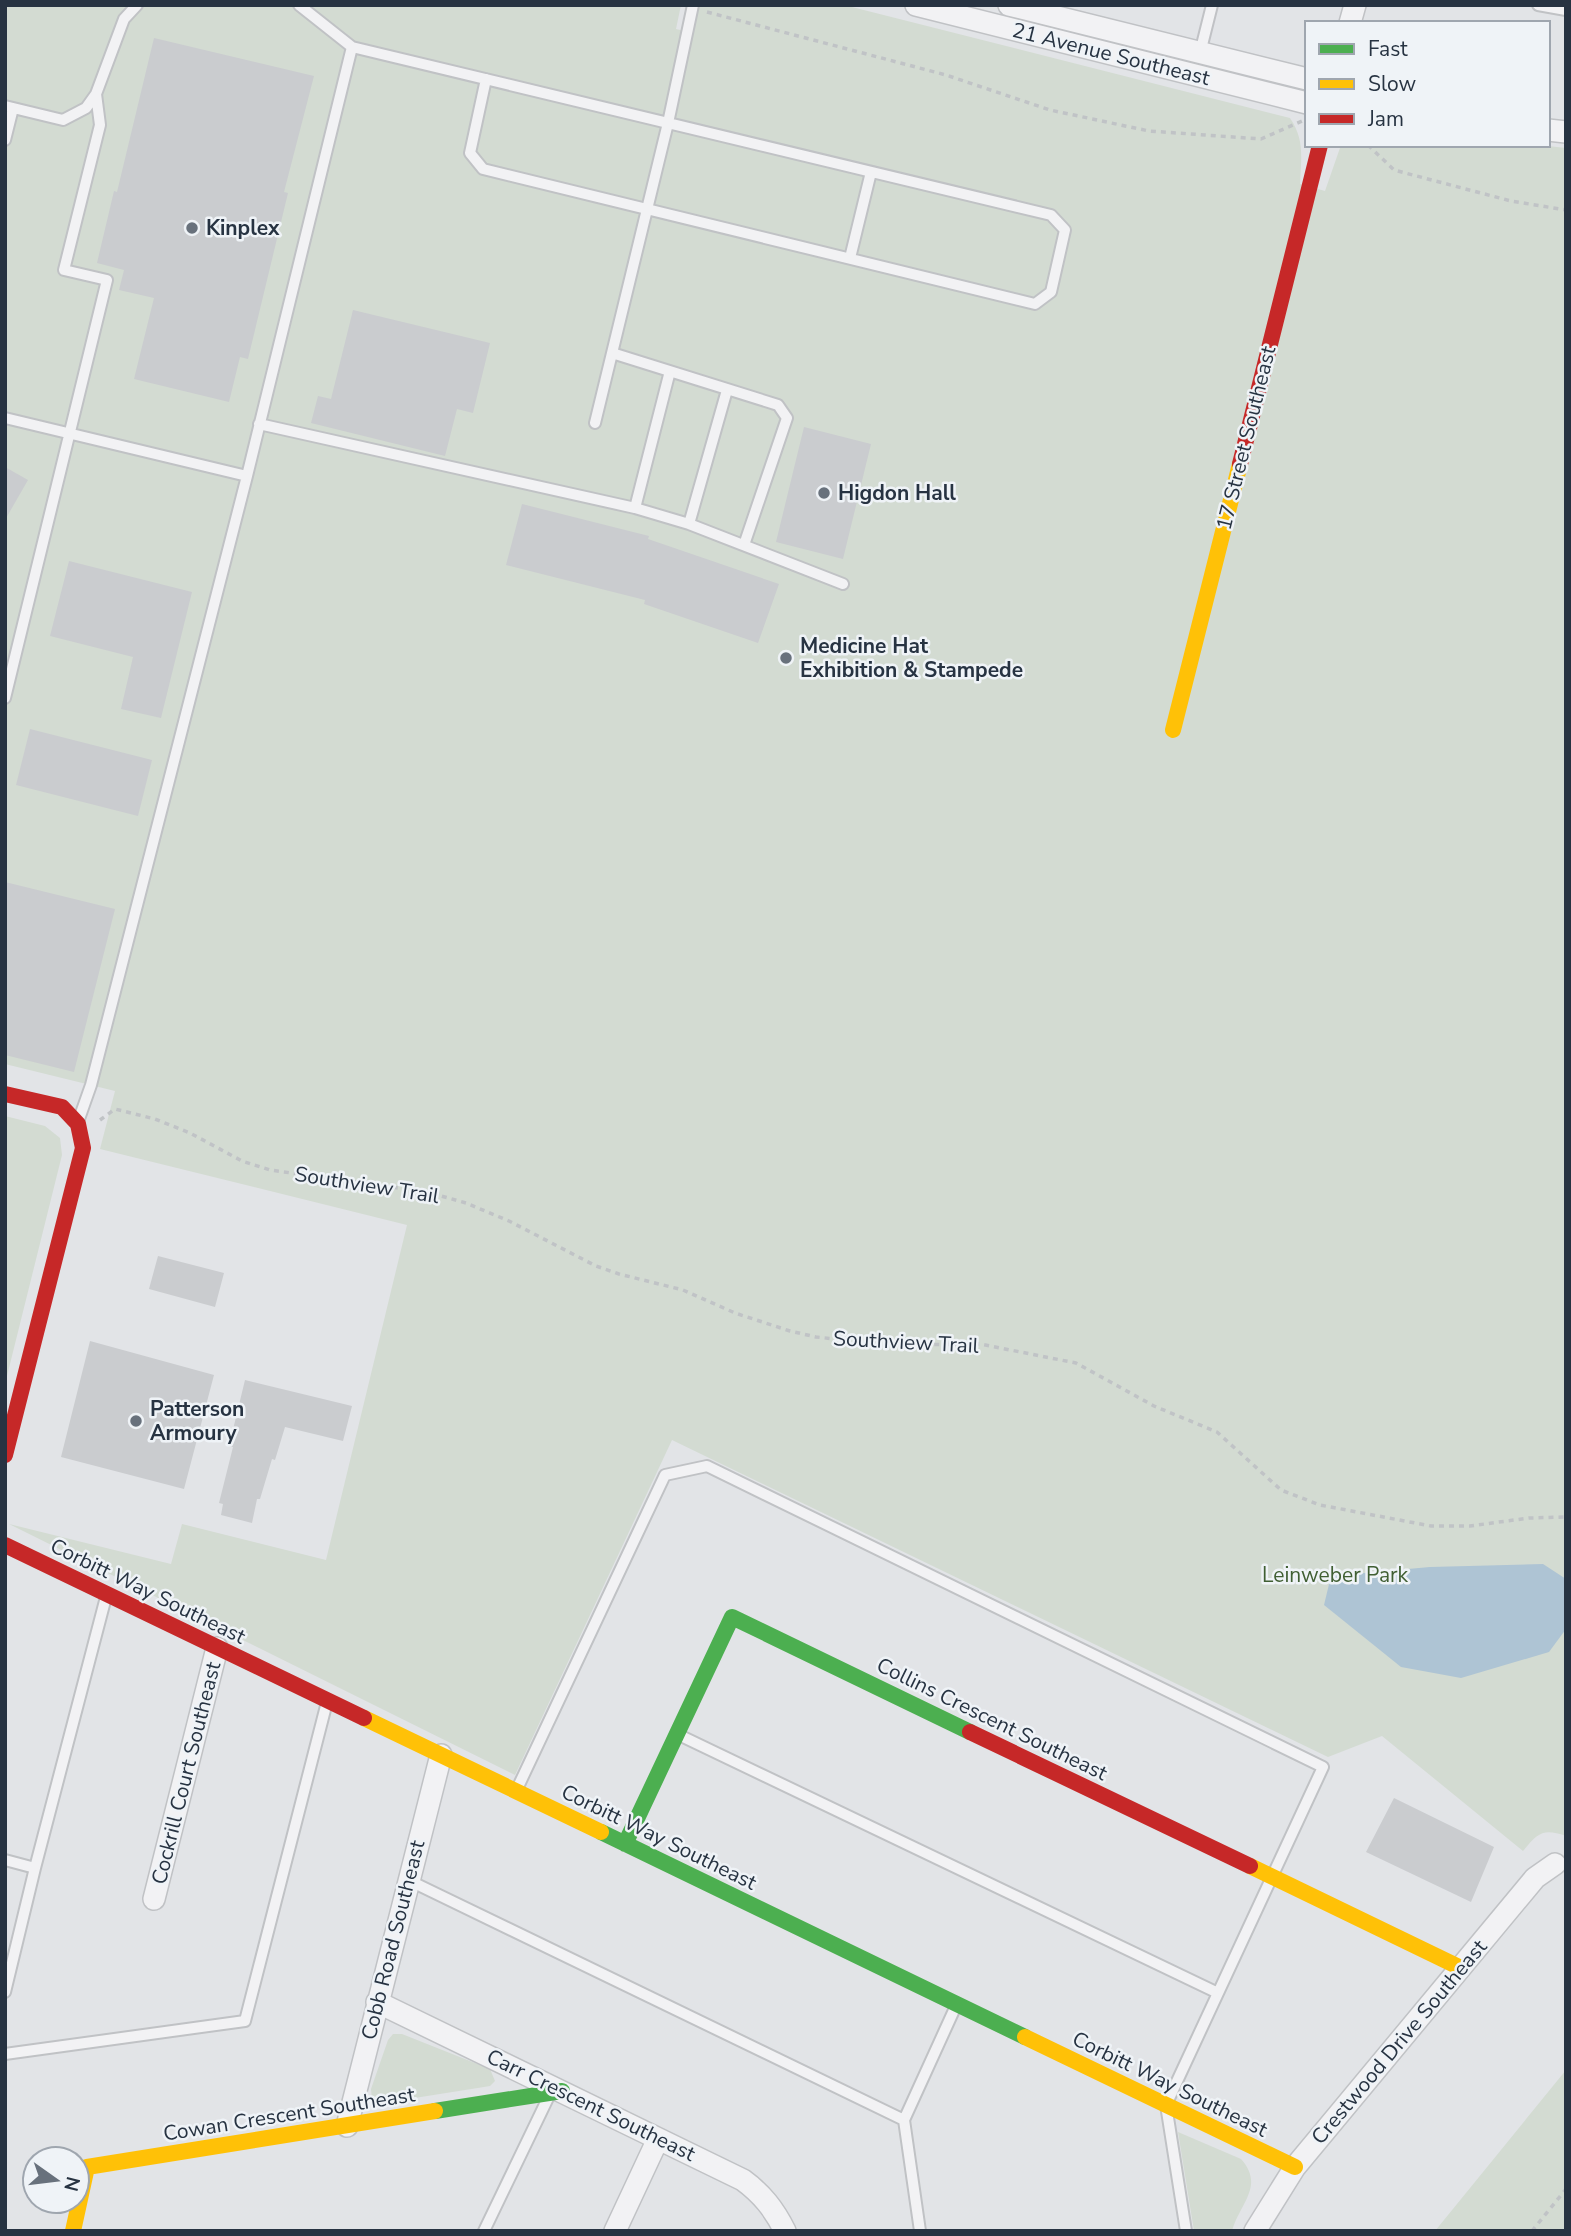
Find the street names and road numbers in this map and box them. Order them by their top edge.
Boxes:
street label: 21 Avenue Southeast [1009,16,1213,92]
street label: 17 Street Southeast [1210,342,1283,533]
street label: Southview Trail [293,1160,442,1210]
street label: Southview Trail [832,1324,980,1360]
street label: Corbitt Way Southeast [46,1532,251,1651]
street label: Collins Crescent Southeast [872,1651,1113,1787]
street label: Cockrill Court Southeast [145,1658,227,1887]
street label: Corbitt Way Southeast [557,1778,762,1897]
street label: Cobb Road Southeast [355,1837,431,2043]
street label: Crestwood Drive Southeast [1305,1933,1493,2150]
street label: Corbitt Way Southeast [1068,2025,1273,2144]
street label: Carr Crescent Southeast [482,2042,701,2168]
street label: Cowan Crescent Southeast [161,2080,417,2148]

